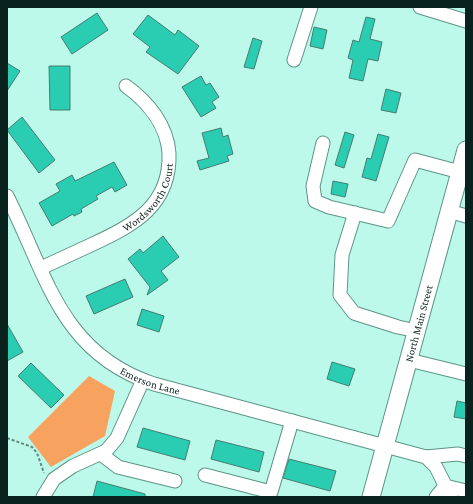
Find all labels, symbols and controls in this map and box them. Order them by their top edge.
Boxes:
street label: Wordsworth Court [120,162,175,234]
street label: North Main Street [402,283,435,363]
street label: Emerson Lane [118,364,182,397]

